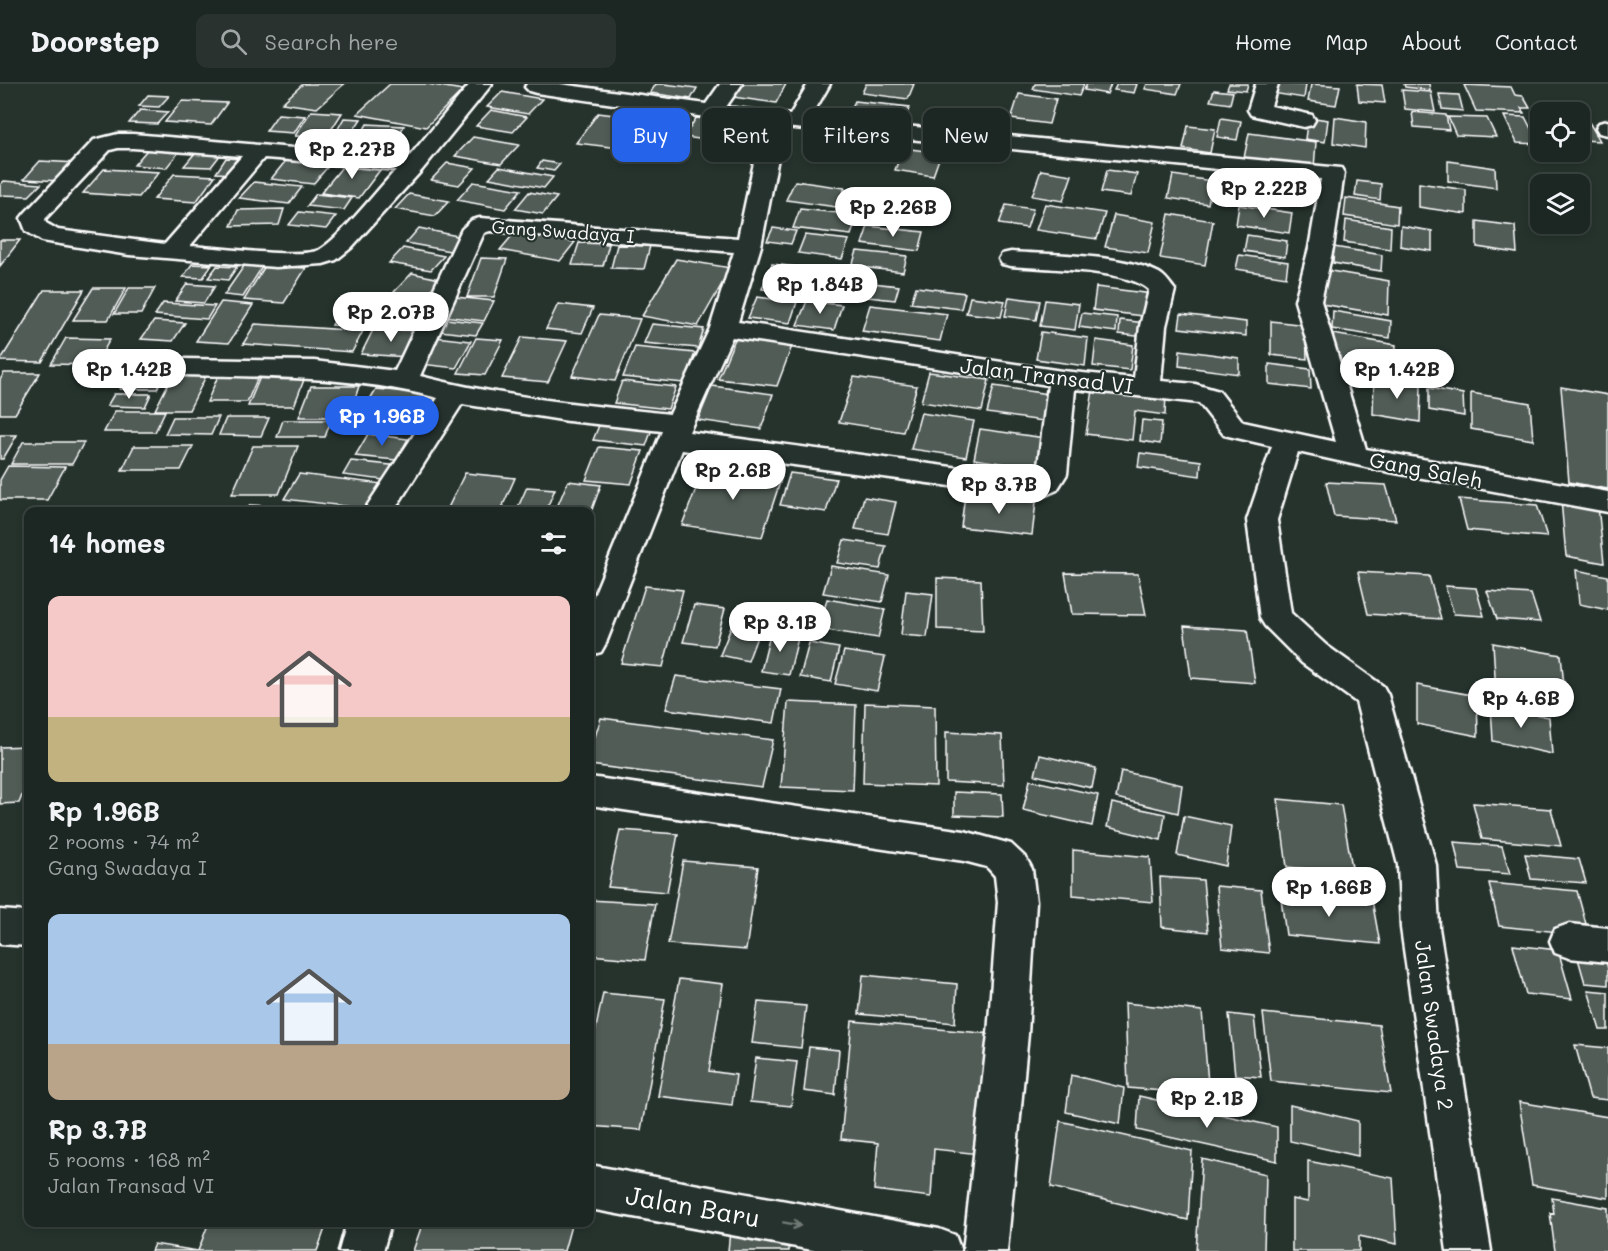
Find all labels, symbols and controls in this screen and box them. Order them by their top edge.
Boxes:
search box [196,14,616,68]
text: Doorstep [30,23,160,59]
icon: search [217,25,250,58]
text: Search here [265,27,398,56]
text: Home [1235,28,1292,55]
text: Map [1325,28,1368,55]
text: About [1401,28,1462,55]
text: Contact [1495,28,1578,55]
map controls [1530,102,1590,234]
button: locate [1530,102,1590,162]
chip: Buy [612,108,690,162]
chip: Rent [702,108,791,162]
chip: Filters [803,108,911,162]
chip: New [923,108,1010,162]
pin: Rp 2.27B [290,129,414,180]
text: Rp 2.27B [309,135,395,161]
pin: Rp 2.22B [1202,168,1326,219]
text: Rp 2.22B [1221,174,1307,200]
button: layers [1530,174,1590,234]
pin: Rp 2.26B [831,187,955,238]
text: Rp 2.26B [849,193,937,219]
street label: Gang Swadaya I [491,214,635,248]
pin: Rp 1.84B [758,264,882,315]
text: Rp 1.84B [776,270,864,296]
pin: Rp 2.07B [329,292,453,343]
text: Rp 2.07B [347,298,435,324]
pin: Rp 1.42B [67,349,191,400]
pin: Rp 1.42B [1335,349,1459,400]
street label: Jalan Transad VI [959,351,1135,399]
text: Rp 1.42B [86,355,172,381]
text: Rp 1.42B [1354,355,1440,381]
pin: Rp 1.96B [320,396,444,447]
text: Rp 1.96B [339,402,425,428]
street label: Gang Saleh [1367,445,1485,493]
pin: Rp 2.6B [678,450,788,501]
text: Rp 2.6B [695,456,771,482]
pin: Rp 3.7B [944,464,1054,515]
text: Rp 3.7B [961,470,1037,496]
text: 14 homes [48,526,166,560]
icon: filters [537,527,570,560]
pin: Rp 3.1B [725,602,835,653]
text: Rp 3.1B [743,608,817,634]
icon: home [255,635,363,743]
pin: Rp 4.6B [1466,678,1576,729]
text: Rp 4.6B [1482,684,1560,710]
text: Rp 1.96B [48,794,160,828]
text: 2 rooms · 74 m² [48,828,199,854]
text: Gang Swadaya I [48,854,207,880]
pin: Rp 1.66B [1267,867,1391,918]
text: Rp 1.66B [1286,873,1372,899]
street label: Jalan Swadaya 2 [1410,938,1460,1112]
icon: home [255,953,363,1061]
pin: Rp 2.1B [1152,1078,1262,1129]
text: Rp 2.1B [1170,1084,1244,1110]
text: Rp 3.7B [48,1112,147,1146]
text: 5 rooms · 168 m² [48,1146,210,1172]
text: Jalan Transad VI [48,1172,214,1198]
street label: Jalan Baru [623,1177,763,1235]
one-way arrow [781,1219,801,1230]

